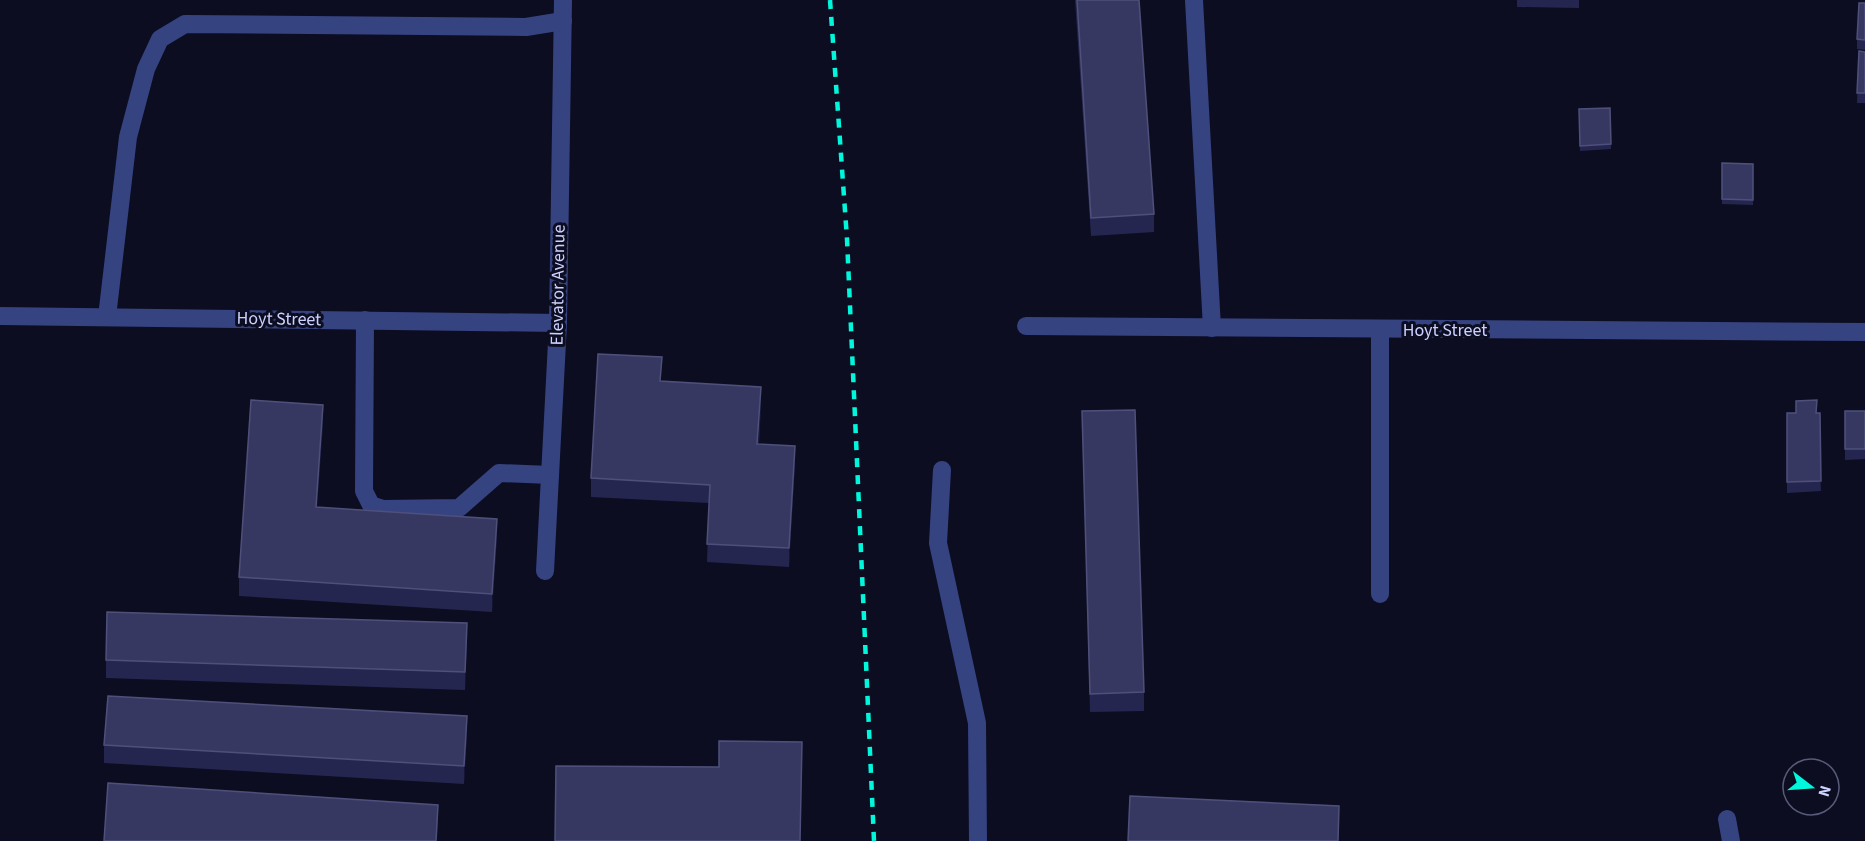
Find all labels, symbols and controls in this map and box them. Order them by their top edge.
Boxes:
street label: Elevator Avenue [544,224,572,346]
street label: Hoyt Street [236,306,322,332]
street label: Hoyt Street [1403,318,1487,343]
north arrow [1781,757,1841,817]
text: N [1812,783,1836,799]

